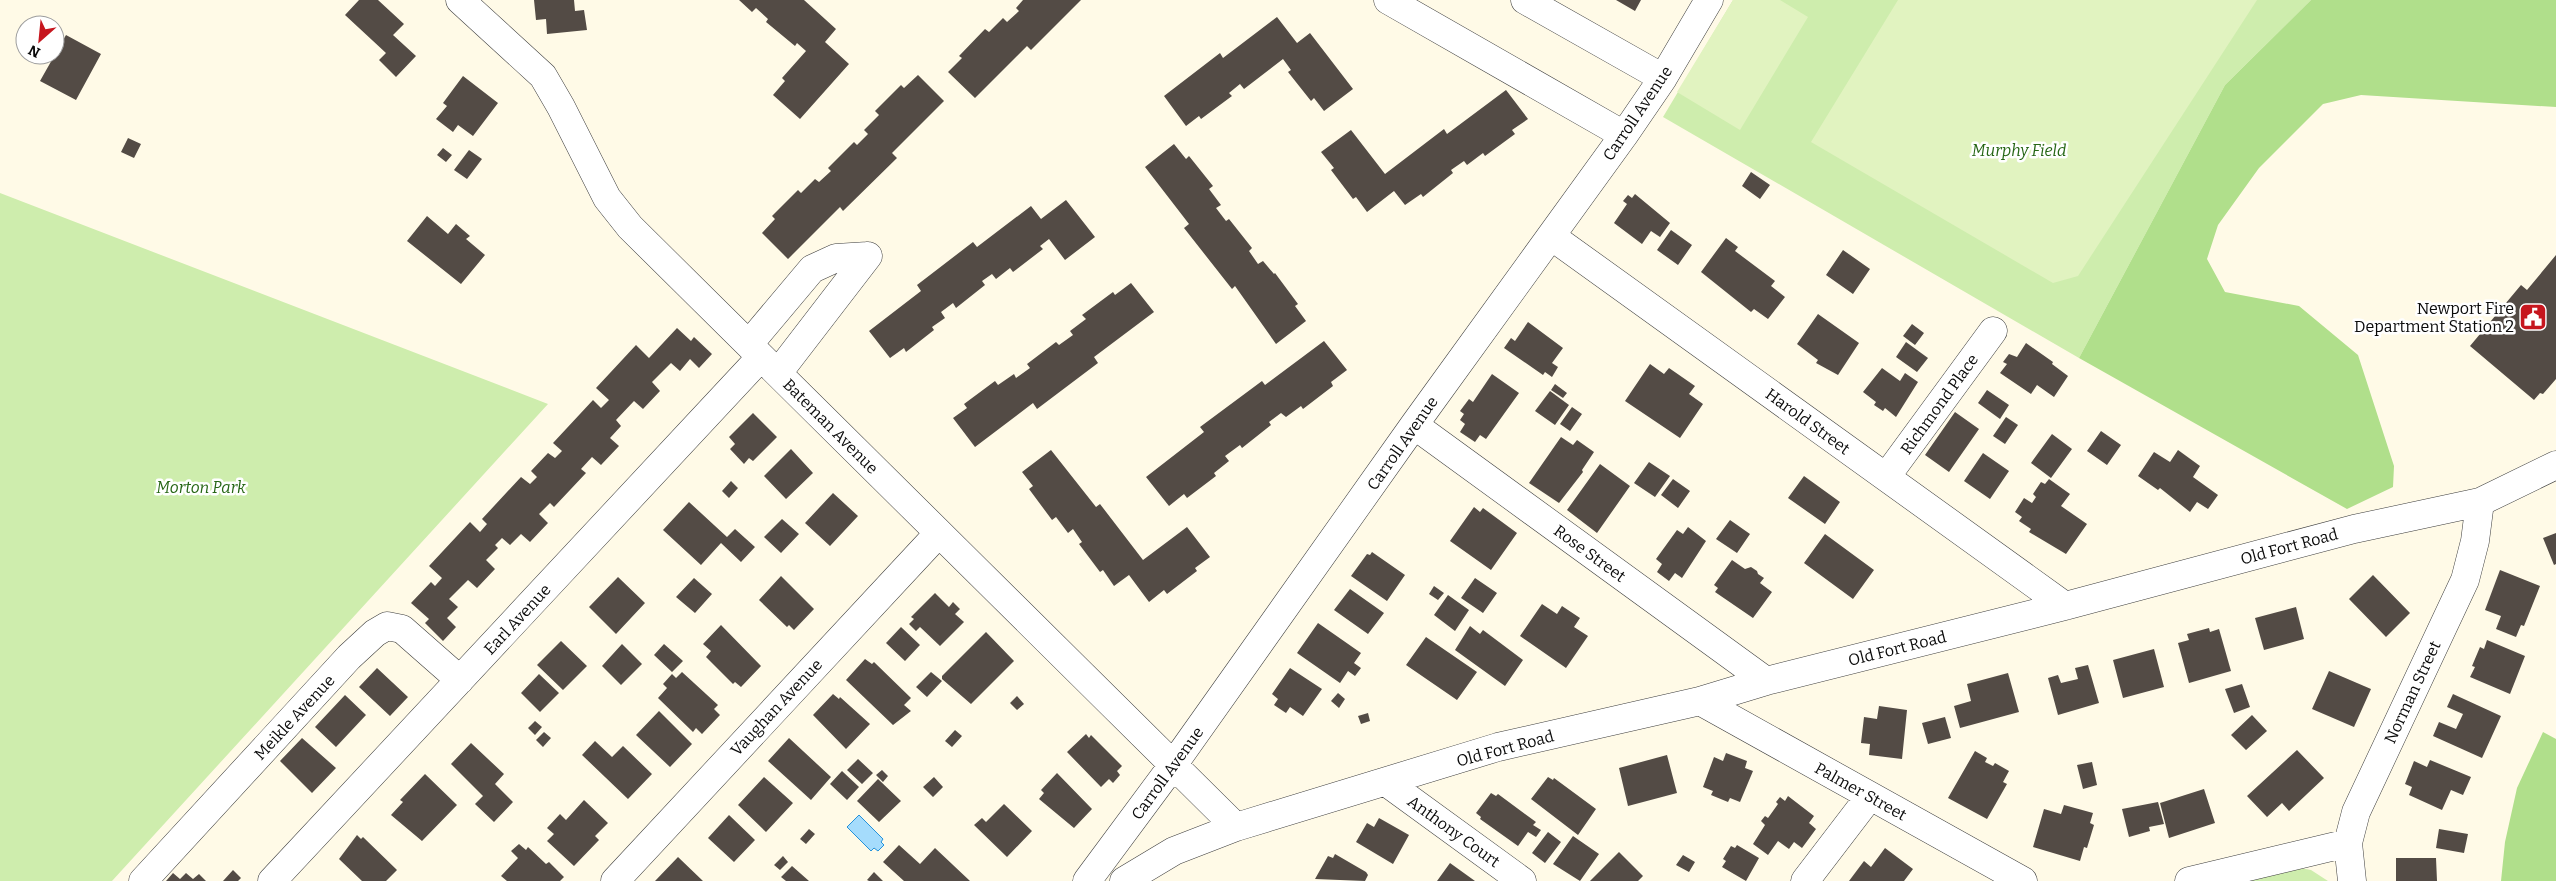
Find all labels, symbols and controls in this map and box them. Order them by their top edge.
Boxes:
north arrow [15,15,65,65]
text: N [25,41,43,61]
street label: Carroll Avenue [1599,62,1676,164]
park label: Murphy Field [1972,141,2066,160]
place label: Newport Fire Department Station 2 [2354,299,2514,336]
public building icon: Newport Fire Department Station 2 [2518,302,2548,332]
street label: Richmond Place [1897,350,1982,458]
street label: Bateman Avenue [779,375,882,478]
street label: Harold Street [1762,384,1854,458]
street label: Carroll Avenue [1363,393,1442,494]
park label: Morton Park [156,478,246,497]
street label: Rose Street [1550,521,1629,586]
street label: Old Fort Road [2238,524,2340,569]
street label: Earl Avenue [480,580,555,658]
street label: Old Fort Road [1846,627,1949,670]
street label: Norman Street [2380,638,2445,747]
street label: Vaughan Avenue [727,655,826,760]
street label: Meikle Avenue [250,671,339,764]
street label: Carroll Avenue [1127,723,1207,823]
street label: Old Fort Road [1454,726,1556,771]
street label: Palmer Street [1812,758,1910,825]
street label: Anthony Court [1404,792,1504,871]

